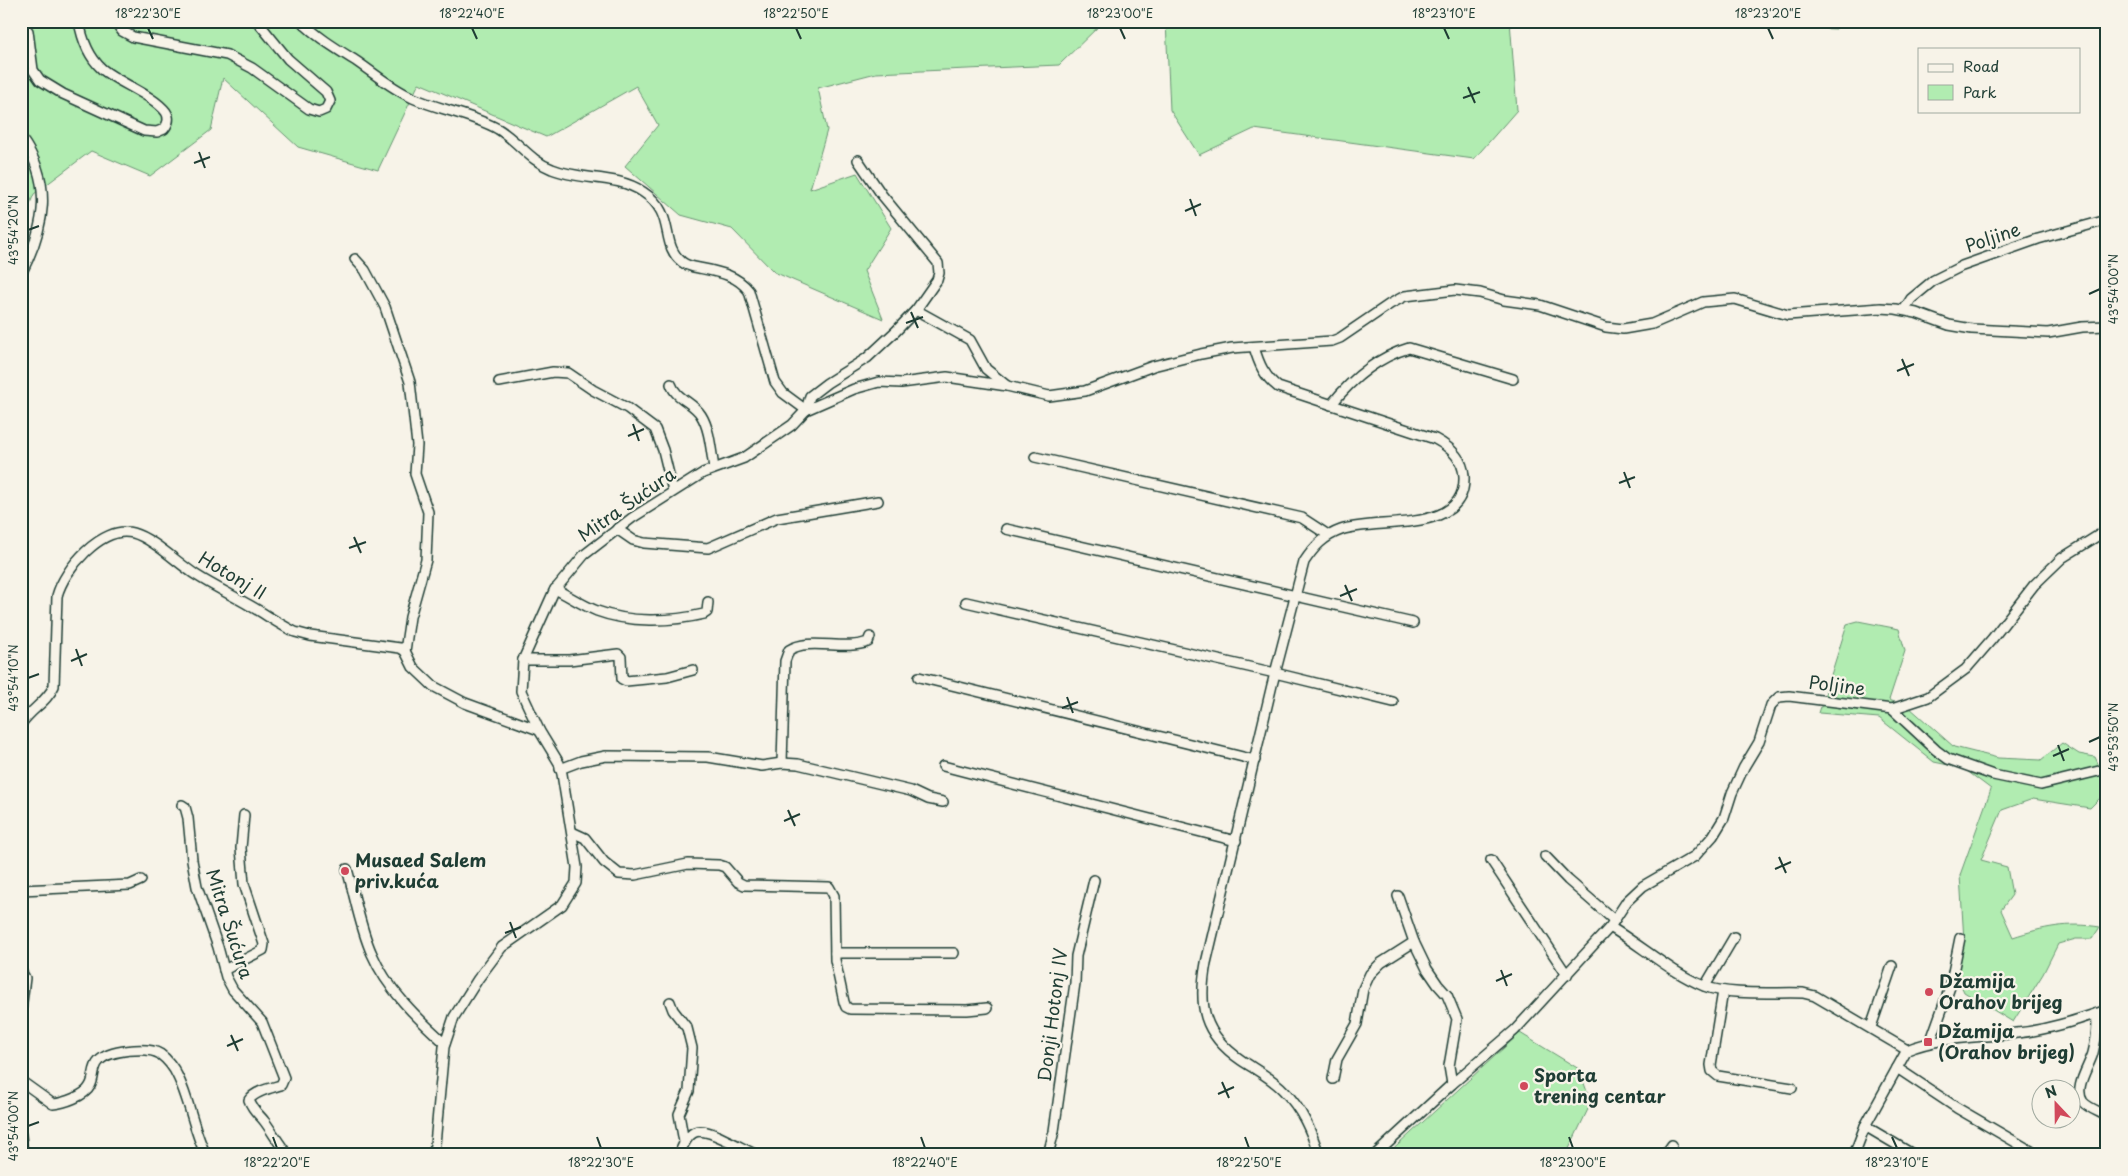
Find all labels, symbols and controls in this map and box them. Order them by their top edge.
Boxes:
text: 18°22'30"E [115,4,181,22]
text: 18°22'40"E [439,4,505,22]
text: 18°22'50"E [763,4,829,22]
text: 18°23'00"E [1087,4,1153,22]
text: 18°23'10"E [1412,4,1476,22]
text: 18°23'20"E [1735,4,1801,22]
legend [1918,48,2080,112]
text: Road [1963,54,1999,77]
text: Park [1963,80,1997,103]
text: 43°54'20"N [4,195,22,265]
street label: Poljine [1961,215,2024,259]
text: 43°54'00"N [2104,254,2122,324]
street label: Mitra Šućura [572,460,681,548]
street label: Hotonj II [194,544,272,606]
text: 43°54'10"N [4,644,22,712]
street label: Poljine [1807,668,1867,701]
text: 43°53'50"N [2104,703,2122,771]
place label: Musaed Salem priv.kuća [355,846,486,894]
street label: Mitra Šućura [200,865,261,982]
marker: Musaed Salem priv.kuća [339,865,351,877]
street label: Donji Hotonj IV [1030,946,1073,1083]
place label: Džamija Orahov brijeg [1939,967,2063,1015]
marker: Džamija Orahov brijeg [1923,986,1935,998]
place label: Džamija (Orahov brijeg) [1938,1017,2075,1065]
marker: Džamija (Orahov brijeg) [1922,1036,1934,1048]
place label: Sporta trening centar [1534,1061,1667,1109]
north arrow [2030,1078,2080,1128]
marker: Sporta trening centar [1518,1080,1530,1092]
text: N [2042,1080,2060,1103]
text: 43°54'00"N [4,1091,22,1161]
text: 18°22'20"E [244,1153,310,1171]
text: 18°22'30"E [568,1153,634,1171]
text: 18°22'40"E [892,1153,958,1171]
text: 18°22'50"E [1216,1153,1282,1171]
text: 18°23'00"E [1540,1153,1606,1171]
text: 18°23'10"E [1865,1153,1929,1171]

